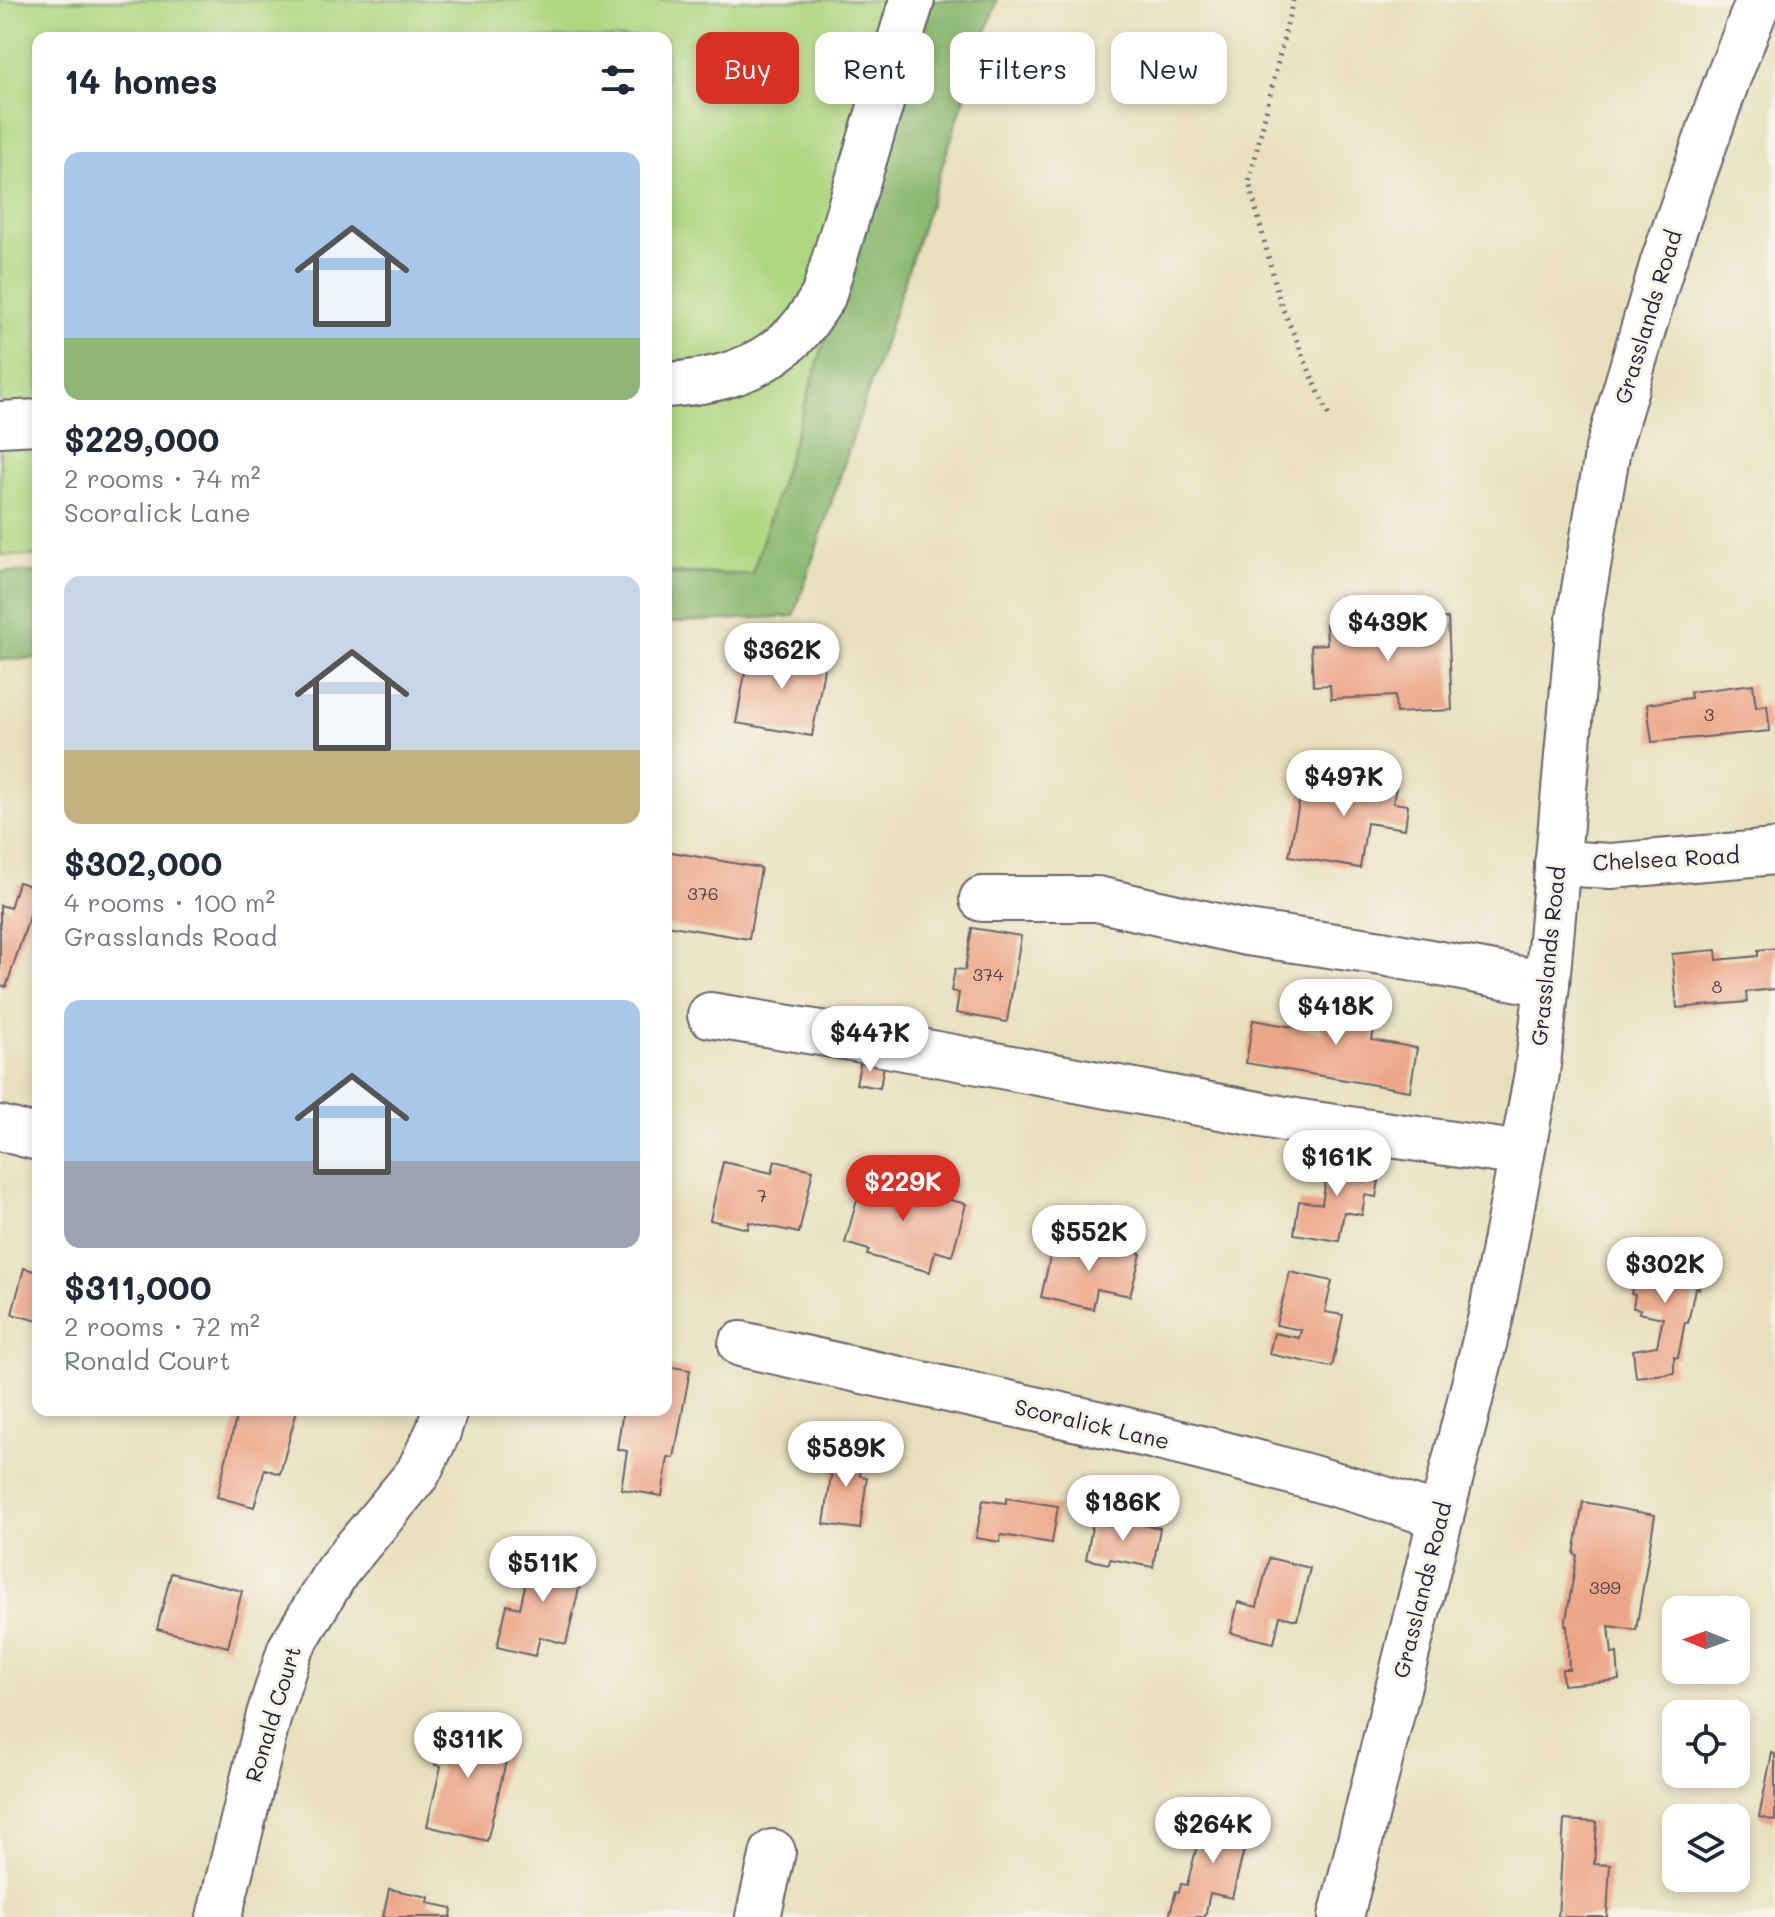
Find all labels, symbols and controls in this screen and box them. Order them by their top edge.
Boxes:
chip: Buy [696,32,799,104]
chip: Rent [815,32,934,104]
chip: Filters [950,32,1095,104]
chip: New [1111,32,1227,104]
text: 14 homes [64,58,218,103]
icon: filters [596,58,640,102]
icon: home [280,204,424,348]
street label: Grasslands Road [1607,226,1688,407]
text: $229,000 [64,416,219,461]
text: 2 rooms · 74 m² [64,461,261,495]
text: Scoralick Lane [64,495,251,529]
pin: $439K [1332,595,1444,663]
text: $439K [1348,604,1428,638]
pin: $362K [726,623,838,691]
icon: home [280,628,424,772]
text: $362K [742,632,822,666]
house number: 3 [1704,702,1714,726]
pin: $497K [1288,750,1400,818]
text: $497K [1304,759,1384,793]
text: $302,000 [64,840,222,885]
street label: Chelsea Road [1592,840,1740,877]
street label: Grasslands Road [1524,865,1571,1047]
house number: 376 [687,881,719,905]
text: 4 rooms · 100 m² [64,885,275,919]
text: Grasslands Road [64,919,277,953]
house number: 374 [972,962,1004,986]
house number: 8 [1712,974,1723,998]
pin: $418K [1280,979,1392,1047]
text: $418K [1297,988,1375,1022]
pin: $447K [814,1006,926,1074]
text: $447K [830,1015,910,1049]
icon: home [280,1052,424,1196]
pin: $161K [1281,1130,1393,1198]
text: $161K [1301,1139,1373,1173]
pin: $229K [847,1155,959,1223]
text: $229K [864,1164,942,1198]
house number: 7 [757,1183,767,1207]
pin: $552K [1033,1205,1145,1273]
text: $552K [1050,1214,1128,1248]
pin: $302K [1609,1237,1721,1305]
text: $302K [1625,1246,1705,1280]
text: $311,000 [64,1264,212,1309]
text: 2 rooms · 72 m² [64,1309,260,1343]
text: Ronald Court [64,1343,231,1377]
street label: Scoralick Lane [1012,1392,1172,1455]
pin: $589K [790,1421,902,1489]
text: $589K [806,1430,886,1464]
pin: $186K [1067,1475,1179,1543]
text: $186K [1085,1484,1161,1518]
street label: Grasslands Road [1386,1499,1457,1681]
pin: $511K [487,1536,599,1604]
text: $511K [507,1545,579,1579]
house number: 399 [1589,1575,1621,1599]
north arrow [1662,1596,1750,1684]
map controls [1662,1596,1750,1892]
street label: Ronald Court [238,1642,307,1786]
button: locate [1662,1700,1750,1788]
pin: $311K [412,1712,524,1780]
text: $311K [432,1721,504,1755]
pin: $264K [1157,1797,1269,1865]
button: layers [1662,1804,1750,1892]
text: $264K [1173,1806,1253,1840]

